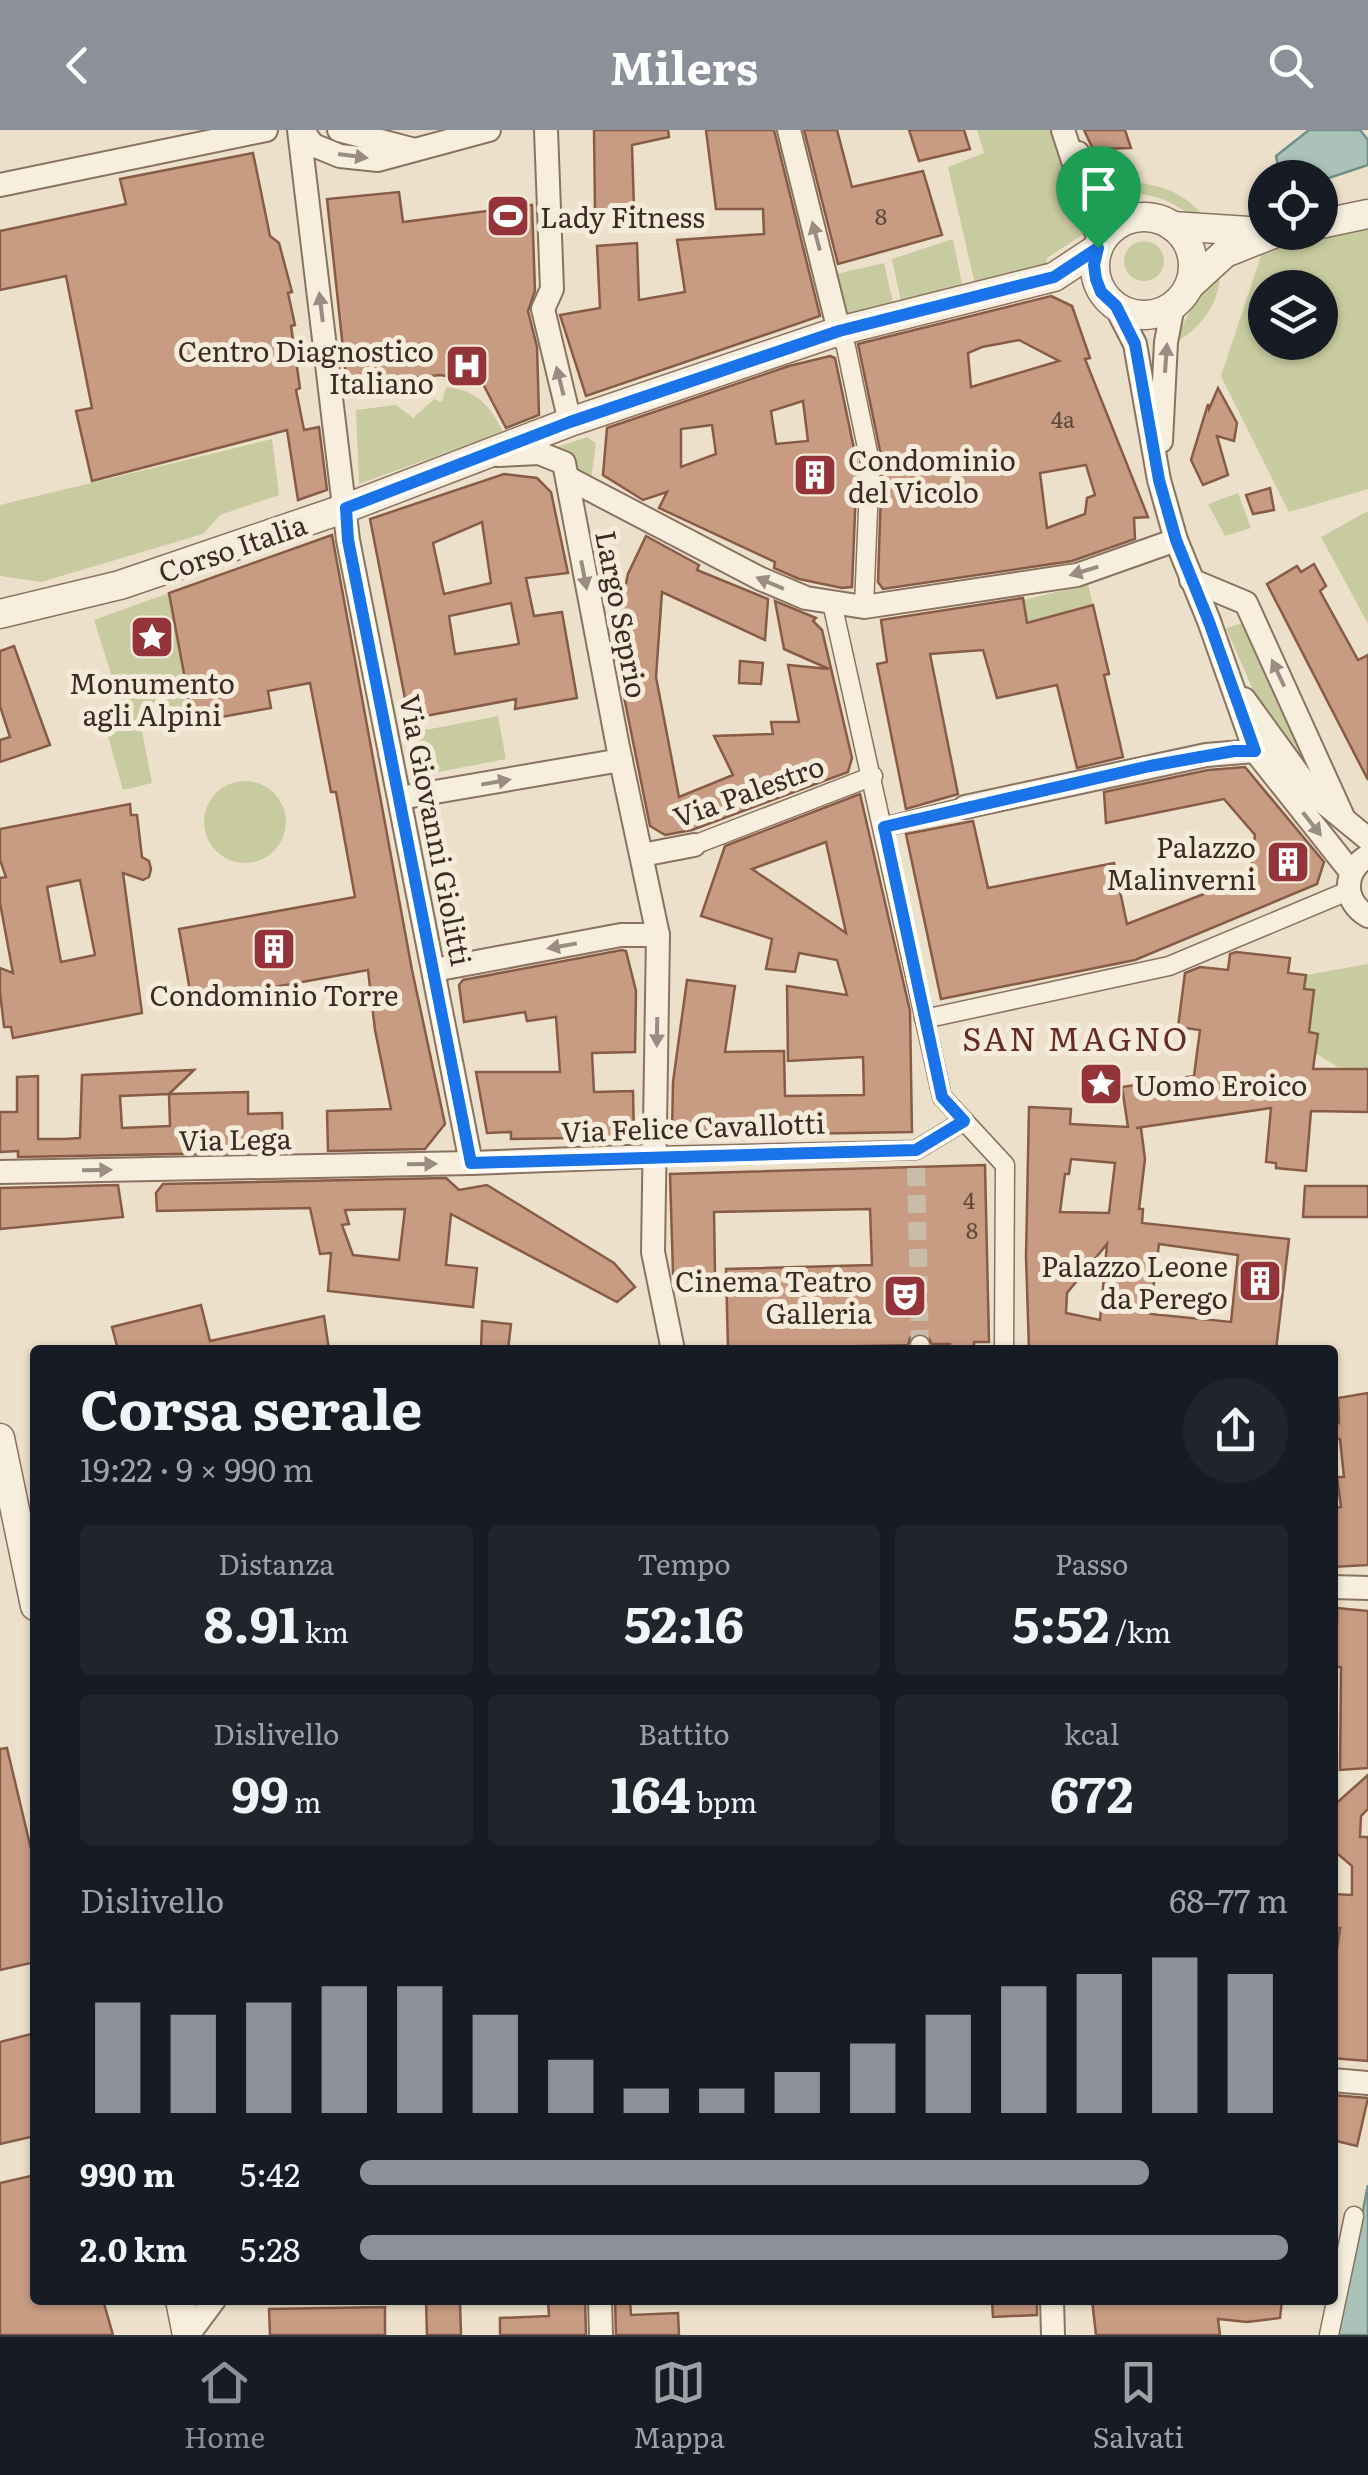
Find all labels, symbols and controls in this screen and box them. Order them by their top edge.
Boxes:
text: Milers [610,32,758,99]
icon: back [50,38,105,93]
icon: search [1263,38,1318,93]
pin [1056,146,1141,249]
one-way arrow [337,149,369,165]
map controls [1248,160,1338,360]
button: locate [1248,160,1338,250]
icon: arrive [1071,161,1126,216]
sports icon: Lady Fitness [485,193,531,239]
place label: Lady Fitness [540,195,705,237]
house number: 8 [875,199,887,232]
one-way arrow [808,220,824,251]
button: layers [1248,270,1338,360]
one-way arrow [313,290,329,322]
place label: Centro Diagnostico Italiano [178,329,434,403]
one-way arrow [1158,341,1174,373]
hospital icon: Centro Diagnostico Italiano [444,343,490,389]
one-way arrow [551,365,567,396]
house number: 4a [1051,402,1075,435]
place label: Condominio del Vicolo [848,438,1016,512]
building icon: Condominio del Vicolo [792,452,838,498]
street label: Corso Italia [152,502,312,592]
street label: Largo Seprio [586,527,660,701]
one-way arrow [577,559,593,590]
one-way arrow [1068,564,1099,580]
one-way arrow [755,575,785,591]
place icon: Monumento agli Alpini [129,614,175,660]
one-way arrow [1270,659,1286,688]
place label: Monumento agli Alpini [69,661,235,735]
street label: Via Giovanni Giolitti [390,691,484,969]
street label: Via Palestro [667,743,829,837]
one-way arrow [481,773,512,789]
one-way arrow [1302,810,1323,836]
place label: Palazzo Malinverni [1106,825,1256,899]
building icon: Palazzo Malinverni [1265,839,1311,885]
building icon: Condominio Torre [251,926,297,972]
one-way arrow [546,939,577,954]
place label: Condominio Torre [150,973,398,1015]
district label: SAN MAGNO [962,1013,1190,1061]
one-way arrow [649,1017,665,1049]
place icon: Uomo Eroico [1078,1061,1124,1107]
place label: Uomo Eroico [1134,1063,1307,1105]
street label: Via Felice Cavallotti [560,1100,826,1152]
street label: Via Lega [178,1116,292,1160]
one-way arrow [407,1156,439,1172]
one-way arrow [82,1162,114,1178]
house number: 4 [963,1183,975,1216]
house number: 8 [966,1213,978,1246]
place label: Palazzo Leone da Perego [1041,1244,1228,1318]
building icon: Palazzo Leone da Perego [1237,1258,1283,1304]
place label: Cinema Teatro Galleria [675,1259,872,1333]
theatre icon: Cinema Teatro Galleria [882,1273,928,1319]
text: Corsa serale [80,1365,422,1447]
button: share [1183,1378,1288,1483]
text: 19:22 · 9 × 990 m [80,1444,314,1492]
text: Distanza [218,1542,334,1584]
text: Tempo [637,1542,731,1584]
text: Passo [1055,1542,1128,1584]
text: 8.91 [204,1584,299,1658]
text: 52:16 [624,1584,744,1658]
text: 5:52 [1012,1584,1109,1658]
text: km [299,1610,349,1652]
text: /km [1109,1610,1171,1652]
text: Dislivello [213,1712,339,1754]
text: Battito [638,1712,730,1754]
text: kcal [1064,1712,1119,1754]
text: 99 [231,1754,289,1828]
text: 164 [611,1754,691,1828]
text: 672 [1050,1754,1133,1828]
text: m [289,1780,322,1822]
text: bpm [691,1780,757,1822]
text: Dislivello [80,1875,224,1923]
text: 68–77 m [1169,1875,1288,1923]
text: 990 m [80,2149,175,2197]
text: 5:42 [240,2149,300,2197]
text: 2.0 km [80,2224,187,2272]
text: 5:28 [240,2224,300,2272]
tab: Home [184,2355,265,2457]
tab: Mappa [633,2355,725,2457]
tab: Salvati [1093,2355,1184,2457]

